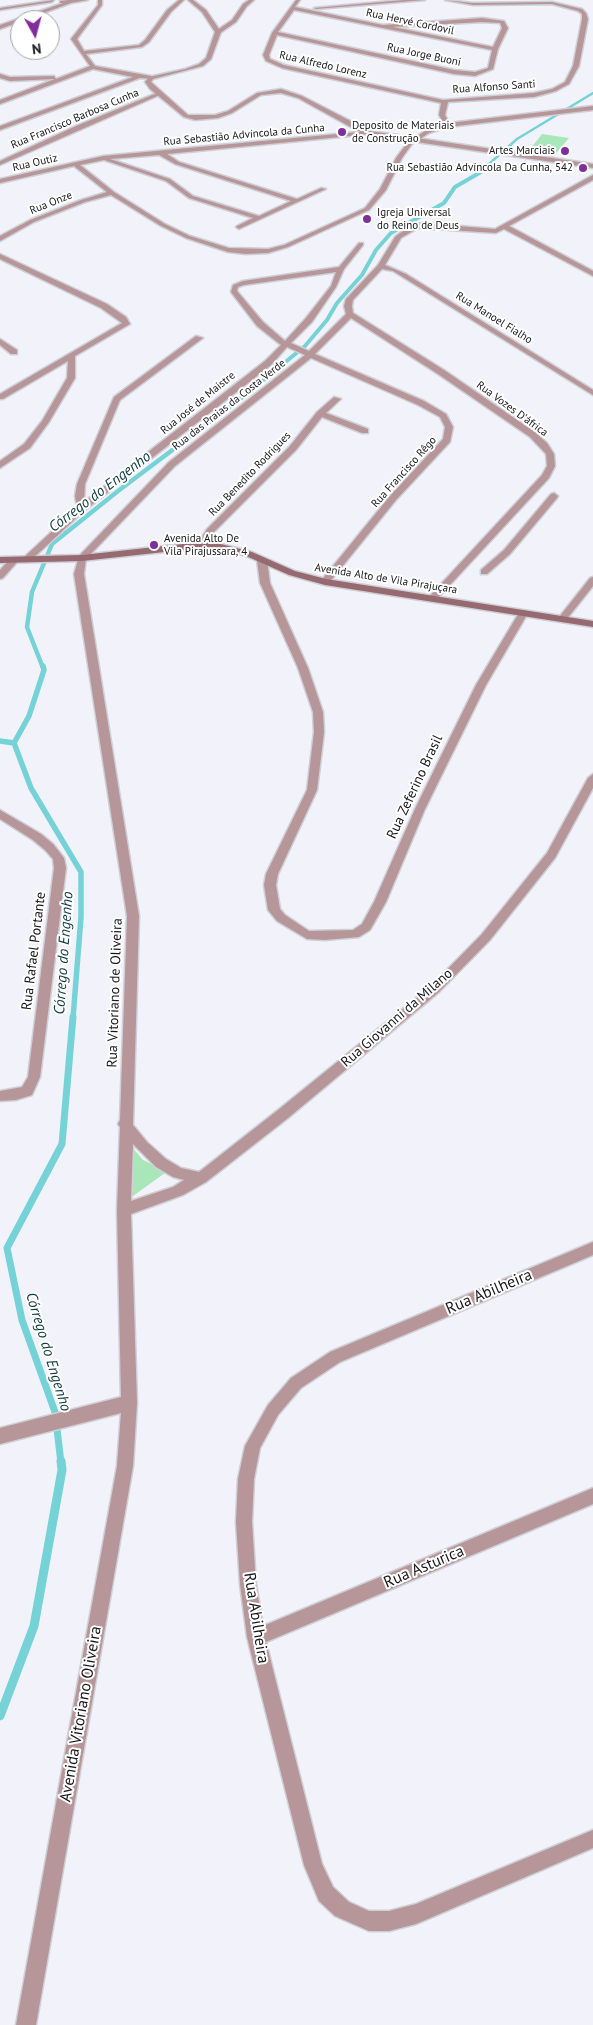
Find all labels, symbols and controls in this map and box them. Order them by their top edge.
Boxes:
street label: Rua Hervé Cordovil [365,6,455,38]
north arrow [10,10,60,60]
text: N [31,39,42,58]
street label: Rua Jorge Buoni [386,41,462,69]
street label: Rua Alfredo Lorenz [278,49,368,81]
street label: Rua Alfonso Santi [452,78,536,96]
street label: Rua Francisco Barbosa Cunha [9,86,141,152]
place label: Deposito de Materiais de Construção [352,119,454,145]
street label: Rua Sebastião Advíncola da Cunha [163,121,325,149]
marker: Deposito de Materiais de Construção [336,126,348,138]
place label: Artes Marciais [489,144,555,158]
marker: Artes Marciais [559,145,571,157]
street label: Rua Outiz [11,151,59,175]
place label: Rua Sebastião Advíncola Da Cunha, 542 [386,161,573,175]
marker: Rua Sebastião Advíncola Da Cunha, 542 [577,162,589,174]
street label: Rua Onze [28,189,74,217]
place label: Igreja Universal do Reino de Deus [377,206,459,232]
marker: Igreja Universal do Reino de Deus [361,213,373,225]
street label: Rua Manoel Fialho [453,289,535,347]
street label: Rua das Praias da Costa Verde [170,357,288,453]
street label: Rua José de Maistre [158,369,238,437]
street label: Rua Vozes D'áfrica [474,379,550,439]
street label: Rua Benedito Rodrigues [206,429,294,519]
street label: Rua Francisco Rêgo [369,434,439,510]
water label: Córrego do Engenho [45,448,155,536]
place label: Avenida Alto De Vila Pirajussara, 4 [164,532,247,558]
marker: Avenida Alto De Vila Pirajussara, 4 [148,539,160,551]
street label: Avenida Alto de Vila Pirajuçara [314,561,458,597]
street label: Rua Zeferino Brasil [384,732,446,842]
street label: Rua Rafael Portante [18,891,50,1011]
water label: Córrego do Engenho [51,891,77,1015]
street label: Rua Vitoriano de Oliveira [104,918,126,1068]
street label: Rua Giovanni da Milano [338,965,456,1071]
street label: Rua Abilheira [443,1265,535,1319]
water label: Córrego do Engenho [21,1290,75,1414]
street label: Rua Asturica [381,1542,467,1592]
street label: Rua Abilheira [239,1571,273,1665]
street label: Avenida Vitoriano Oliveira [56,1625,106,1803]

